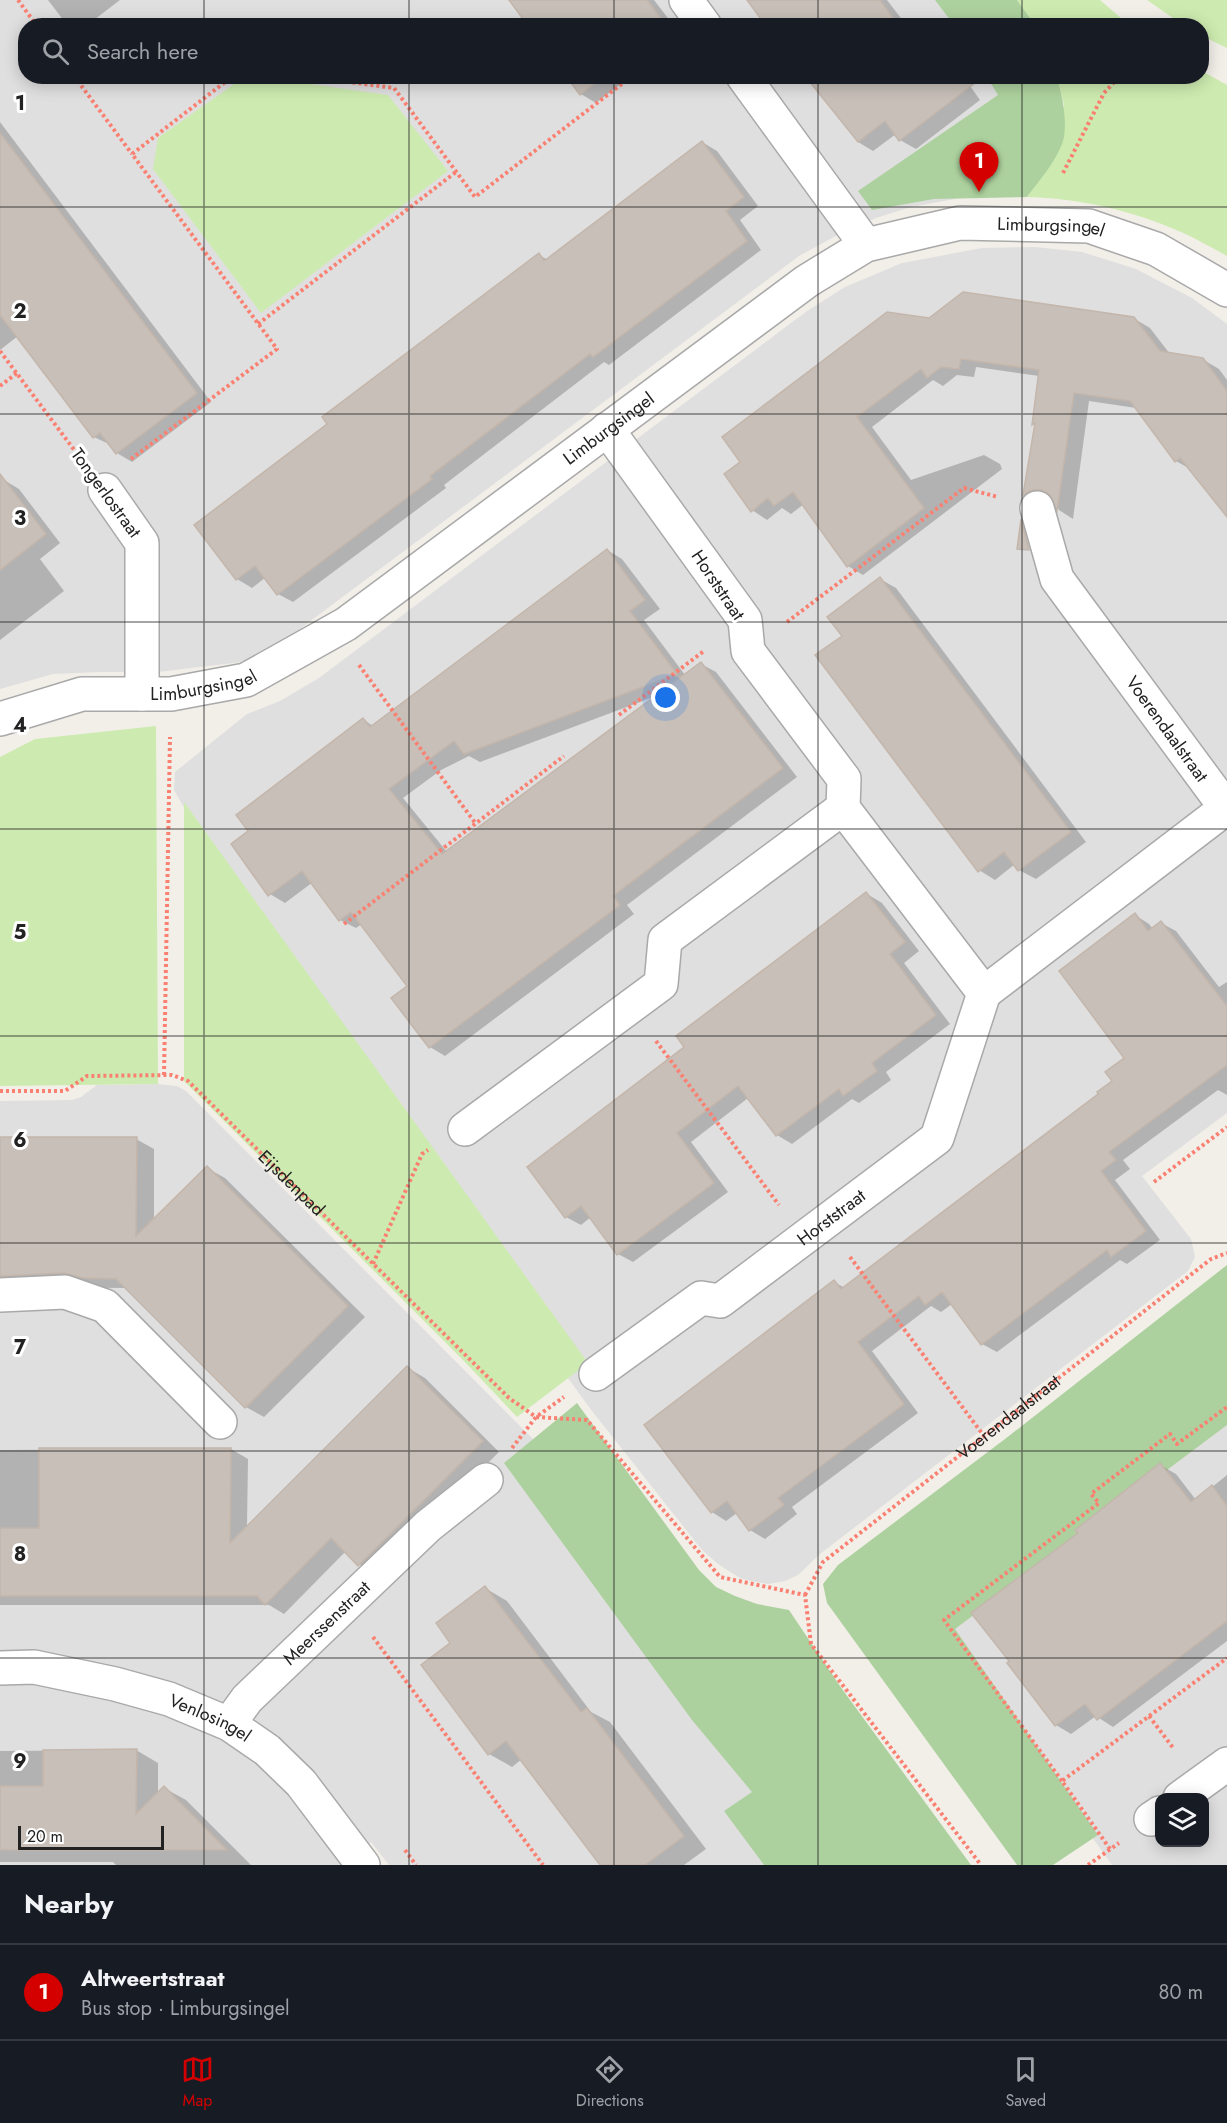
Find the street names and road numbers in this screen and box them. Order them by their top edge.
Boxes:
street label: Limburgsingel [997,211,1108,243]
street label: Limburgsingel [558,386,660,471]
street label: Tongerlostraat [65,443,148,544]
street label: Horststraat [685,545,751,626]
street label: Limburgsingel [150,663,262,707]
street label: Voerendaalstraat [1120,671,1215,788]
street label: Eijsdenpad [252,1144,331,1222]
street label: Horststraat [791,1183,872,1252]
street label: Voerendaalstraat [951,1368,1066,1466]
street label: Meerssenstraat [277,1574,377,1671]
street label: Venlosingel [165,1687,256,1748]

